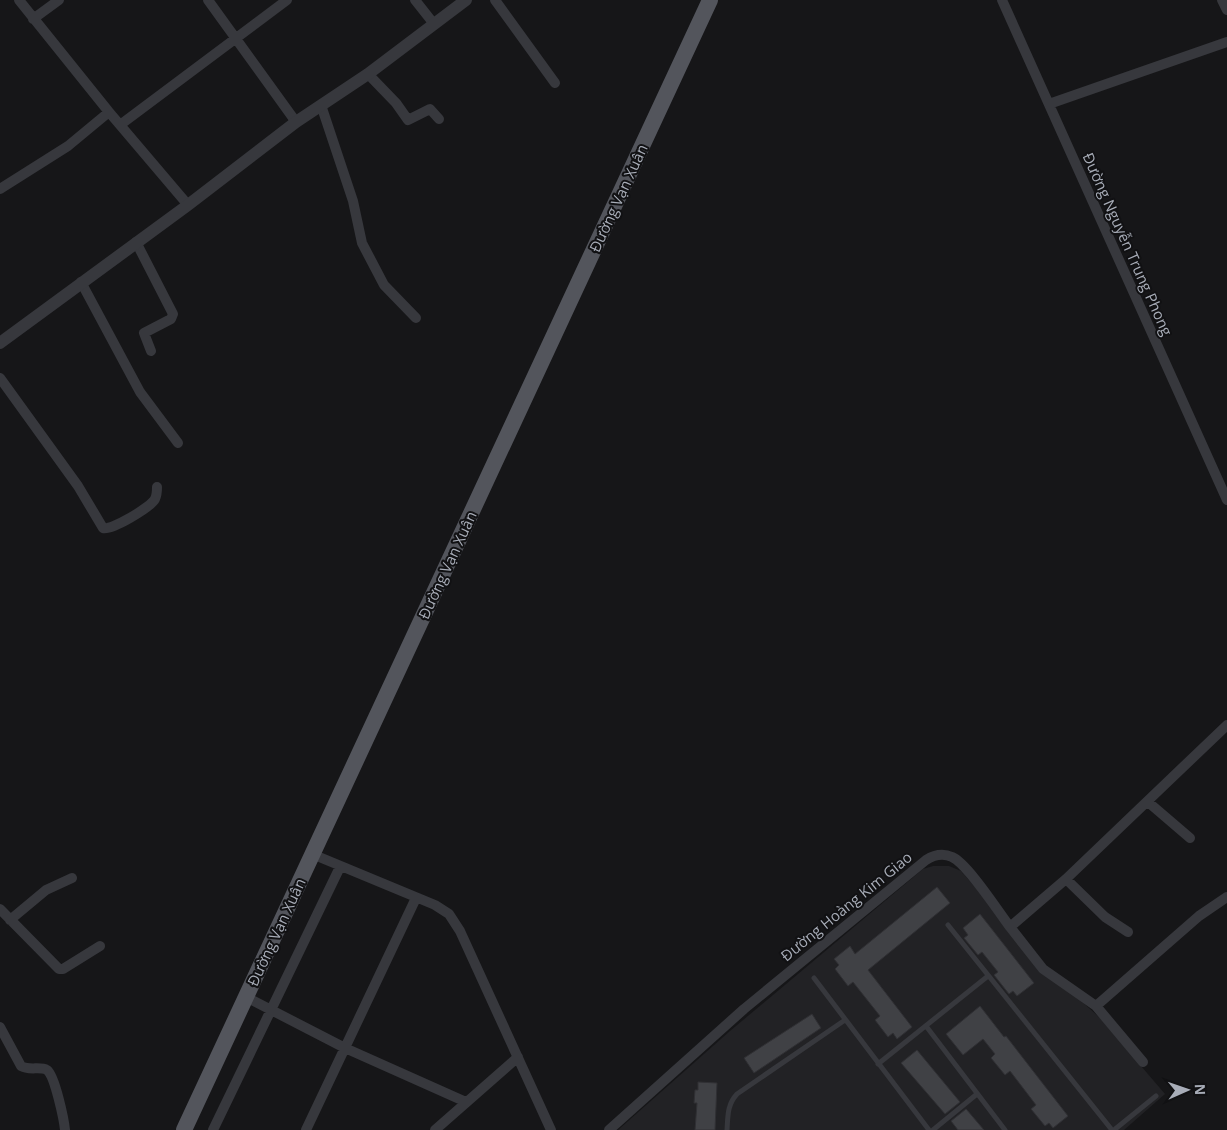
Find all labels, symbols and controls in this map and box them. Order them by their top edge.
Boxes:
street label: Đường Vạn Xuân [584,141,652,255]
street label: Đường Nguyễn Trung Phong [1079,149,1177,339]
street label: Đường Vạn Xuân [413,508,481,622]
street label: Đường Hoàng Kim Giao [776,847,916,965]
street label: Đường Vạn Xuân [242,875,310,989]
north arrow [1162,1065,1212,1115]
text: N [1191,1084,1210,1096]

